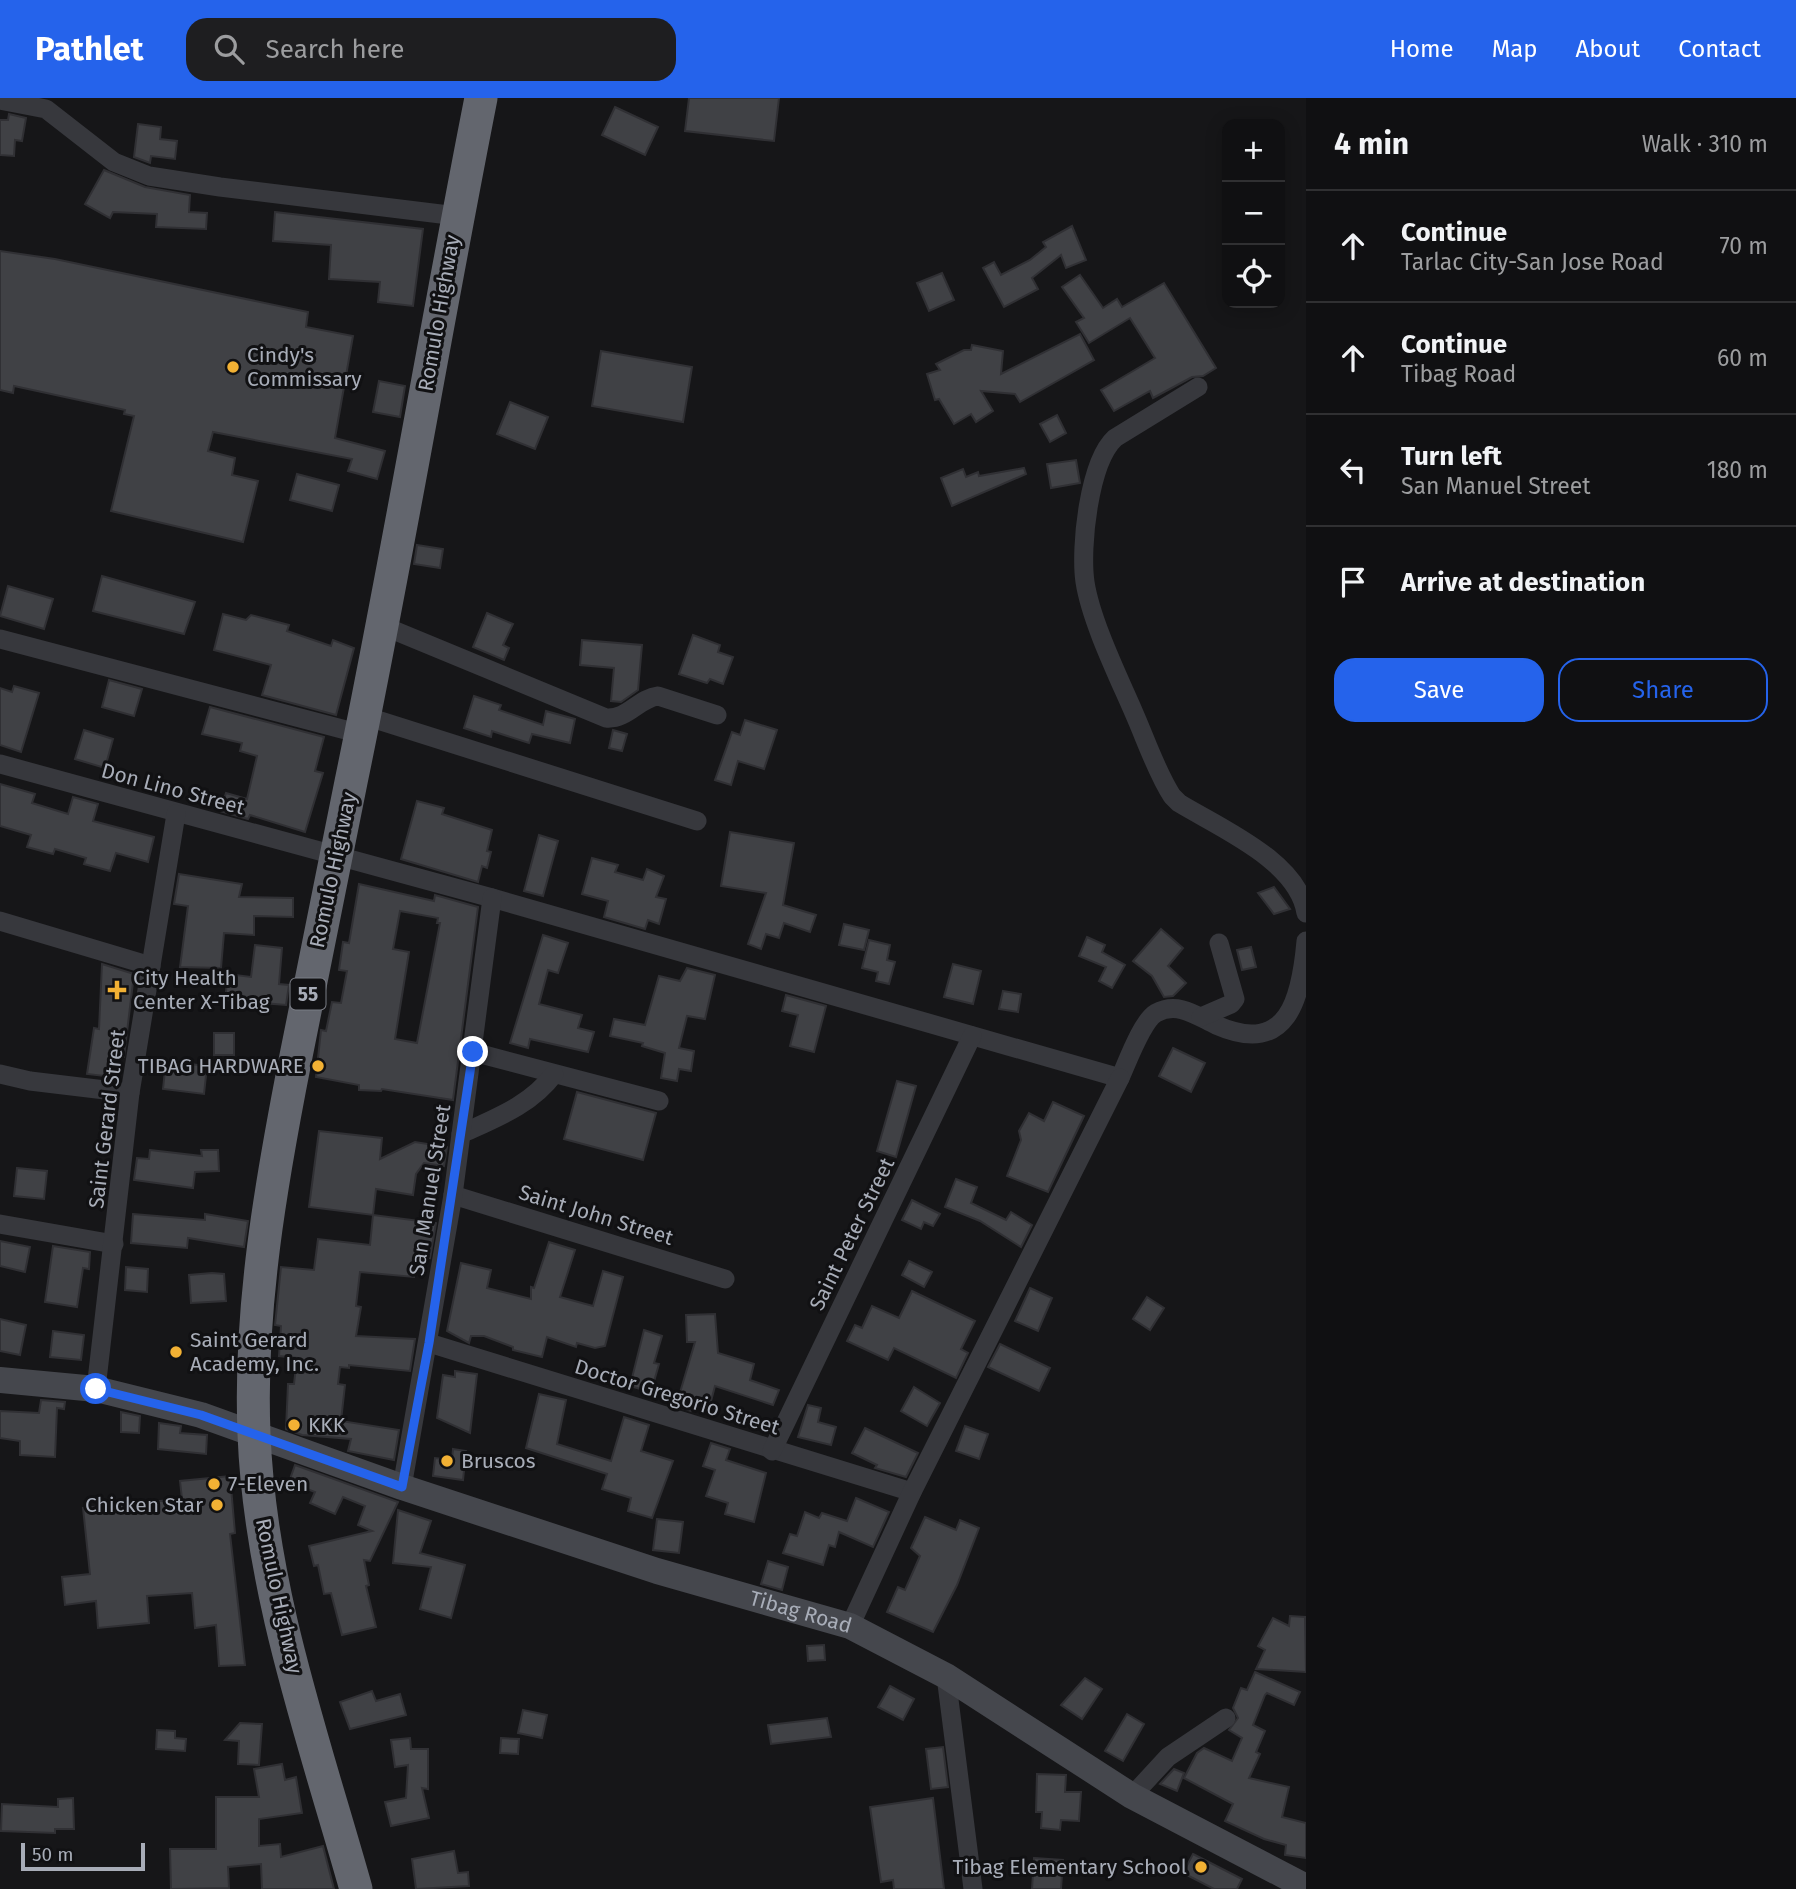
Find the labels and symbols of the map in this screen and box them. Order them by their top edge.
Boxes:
street label: Romulo Highway [412,232,466,393]
place label: Cindy's Commissary [247,342,362,392]
marker: Cindy's Commissary [225,359,241,375]
street label: Don Lino Street [99,757,248,821]
street label: Romulo Highway [304,789,362,950]
place label: City Health Center X-Tibag [133,965,270,1015]
road number: 55 [290,978,326,1010]
marker: City Health Center X-Tibag [107,980,127,1000]
street label: Saint Gerard Street [83,1028,131,1210]
route end [457,1036,488,1067]
place label: TIBAG HARDWARE [138,1053,304,1079]
marker: TIBAG HARDWARE [310,1058,326,1074]
street label: San Manuel Street [404,1102,456,1278]
street label: Saint Peter Street [804,1153,900,1315]
street label: Saint John Street [516,1179,677,1251]
place label: Saint Gerard Academy, Inc. [190,1327,319,1377]
marker: Saint Gerard Academy, Inc. [168,1344,184,1360]
street label: Doctor Gregorio Street [571,1353,783,1441]
route start [80,1373,111,1404]
place label: KKK [308,1412,346,1438]
marker: KKK [286,1417,302,1433]
place label: Bruscos [461,1448,536,1474]
marker: Bruscos [439,1453,455,1469]
place label: 7-Eleven [228,1471,308,1497]
marker: 7-Eleven [206,1476,222,1492]
place label: Chicken Star [85,1492,203,1518]
marker: Chicken Star [209,1497,225,1513]
street label: Romulo Highway [250,1516,308,1677]
street label: Tibag Road [747,1585,855,1639]
scale bar [21,1840,145,1872]
place label: Tibag Elementary School [953,1854,1187,1880]
marker: Tibag Elementary School [1193,1859,1209,1875]

